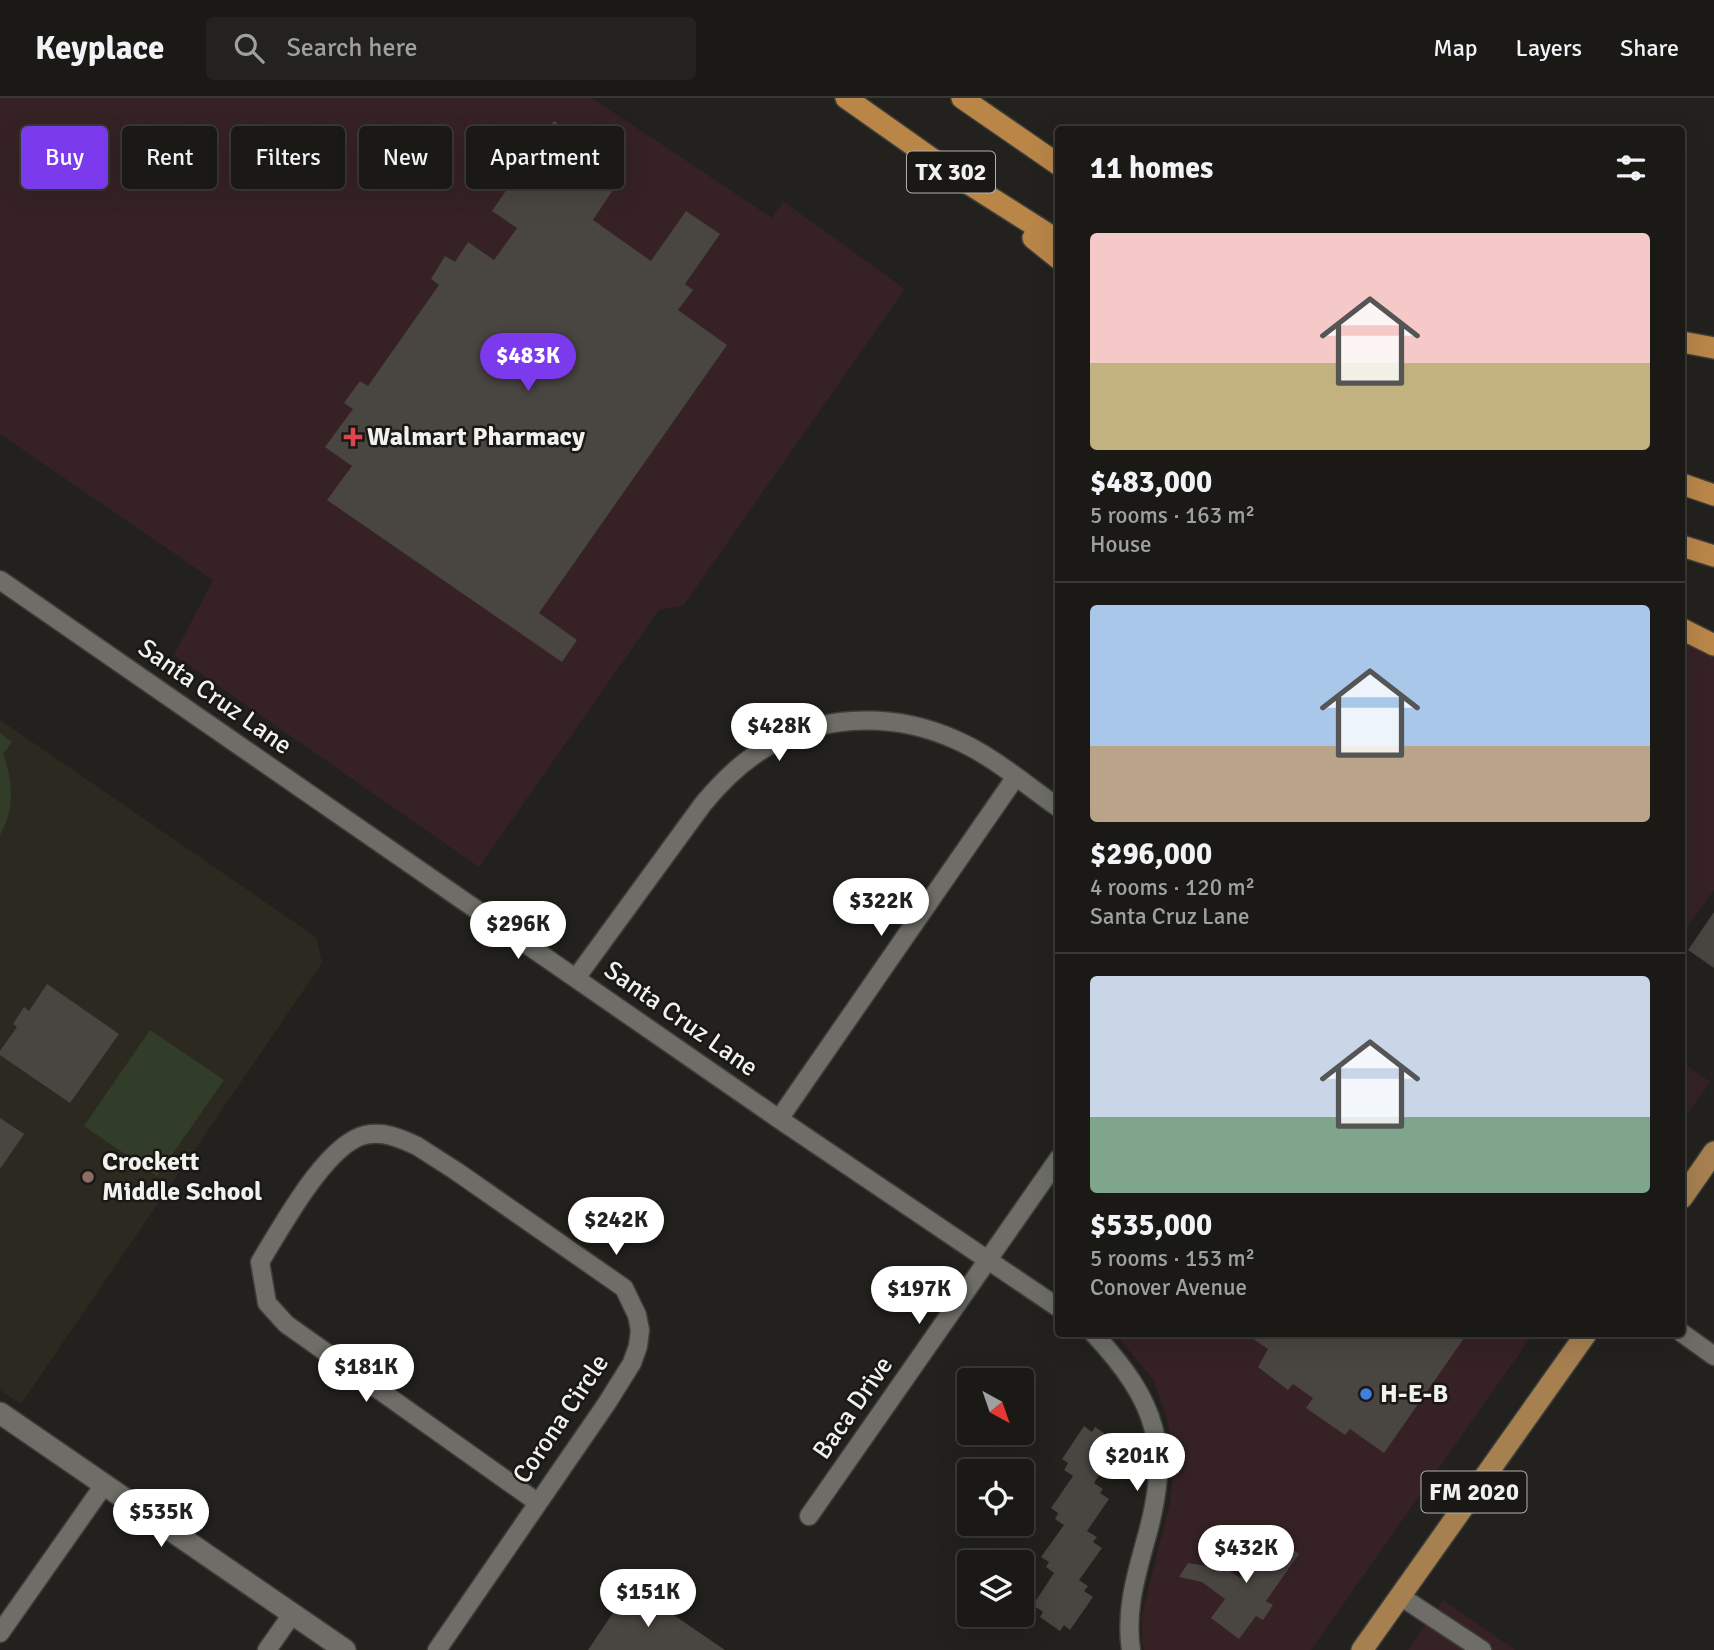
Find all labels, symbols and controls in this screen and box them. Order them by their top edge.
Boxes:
search box [206,17,696,80]
text: Keyplace [35,28,164,69]
icon: search [230,29,268,67]
text: Search here [286,32,418,64]
text: Map [1433,33,1478,63]
text: Layers [1516,33,1582,63]
text: Share [1620,33,1679,63]
chip: Buy [21,126,108,189]
chip: Rent [122,126,217,189]
chip: Filters [231,126,345,189]
chip: New [359,126,452,189]
chip: Apartment [466,126,624,189]
icon: filters [1612,149,1650,187]
text: 11 homes [1090,150,1213,187]
road number: TX 302 [907,152,995,192]
icon: home [1307,278,1433,404]
pin: $483K [479,334,577,393]
text: $483K [496,341,560,370]
place label: Walmart Pharmacy [367,421,585,453]
marker: Walmart Pharmacy [345,429,361,445]
text: $483,000 [1090,464,1212,501]
text: 5 rooms · 163 m² [1090,501,1255,530]
text: House [1090,530,1152,559]
street label: Santa Cruz Lane [132,632,298,762]
icon: home [1307,650,1433,776]
pin: $428K [730,704,828,763]
text: $428K [747,711,811,740]
text: $296,000 [1090,836,1212,873]
text: 4 rooms · 120 m² [1090,873,1255,902]
pin: $322K [832,878,930,938]
text: $322K [849,886,913,915]
pin: $296K [469,902,567,961]
text: Santa Cruz Lane [1090,902,1250,931]
text: $296K [486,909,550,938]
street label: Santa Cruz Lane [598,954,764,1084]
icon: home [1307,1021,1433,1147]
place label: Crockett Middle School [102,1146,262,1208]
marker: Crockett Middle School [80,1169,96,1185]
pin: $242K [567,1198,665,1257]
text: $242K [584,1205,648,1234]
text: $535,000 [1090,1207,1212,1244]
text: 5 rooms · 153 m² [1090,1244,1255,1273]
pin: $197K [870,1266,968,1326]
text: Conover Avenue [1090,1273,1247,1302]
text: $197K [887,1274,951,1303]
pin: $181K [317,1344,415,1404]
street label: Corona Circle [506,1348,616,1490]
street label: Baca Drive [806,1350,900,1466]
text: $181K [334,1352,398,1381]
north arrow [957,1368,1034,1446]
map controls [957,1368,1034,1627]
place label: H-E-B [1380,1378,1448,1410]
marker: H-E-B [1358,1386,1374,1402]
pin: $201K [1088,1434,1186,1493]
text: $201K [1105,1441,1169,1470]
button: locate [957,1459,1034,1536]
road number: FM 2020 [1422,1472,1526,1512]
pin: $535K [112,1490,210,1549]
text: $535K [129,1497,193,1526]
pin: $432K [1197,1526,1295,1585]
text: $432K [1214,1533,1278,1562]
button: layers [957,1550,1034,1627]
pin: $151K [599,1570,697,1629]
text: $151K [616,1577,680,1606]

